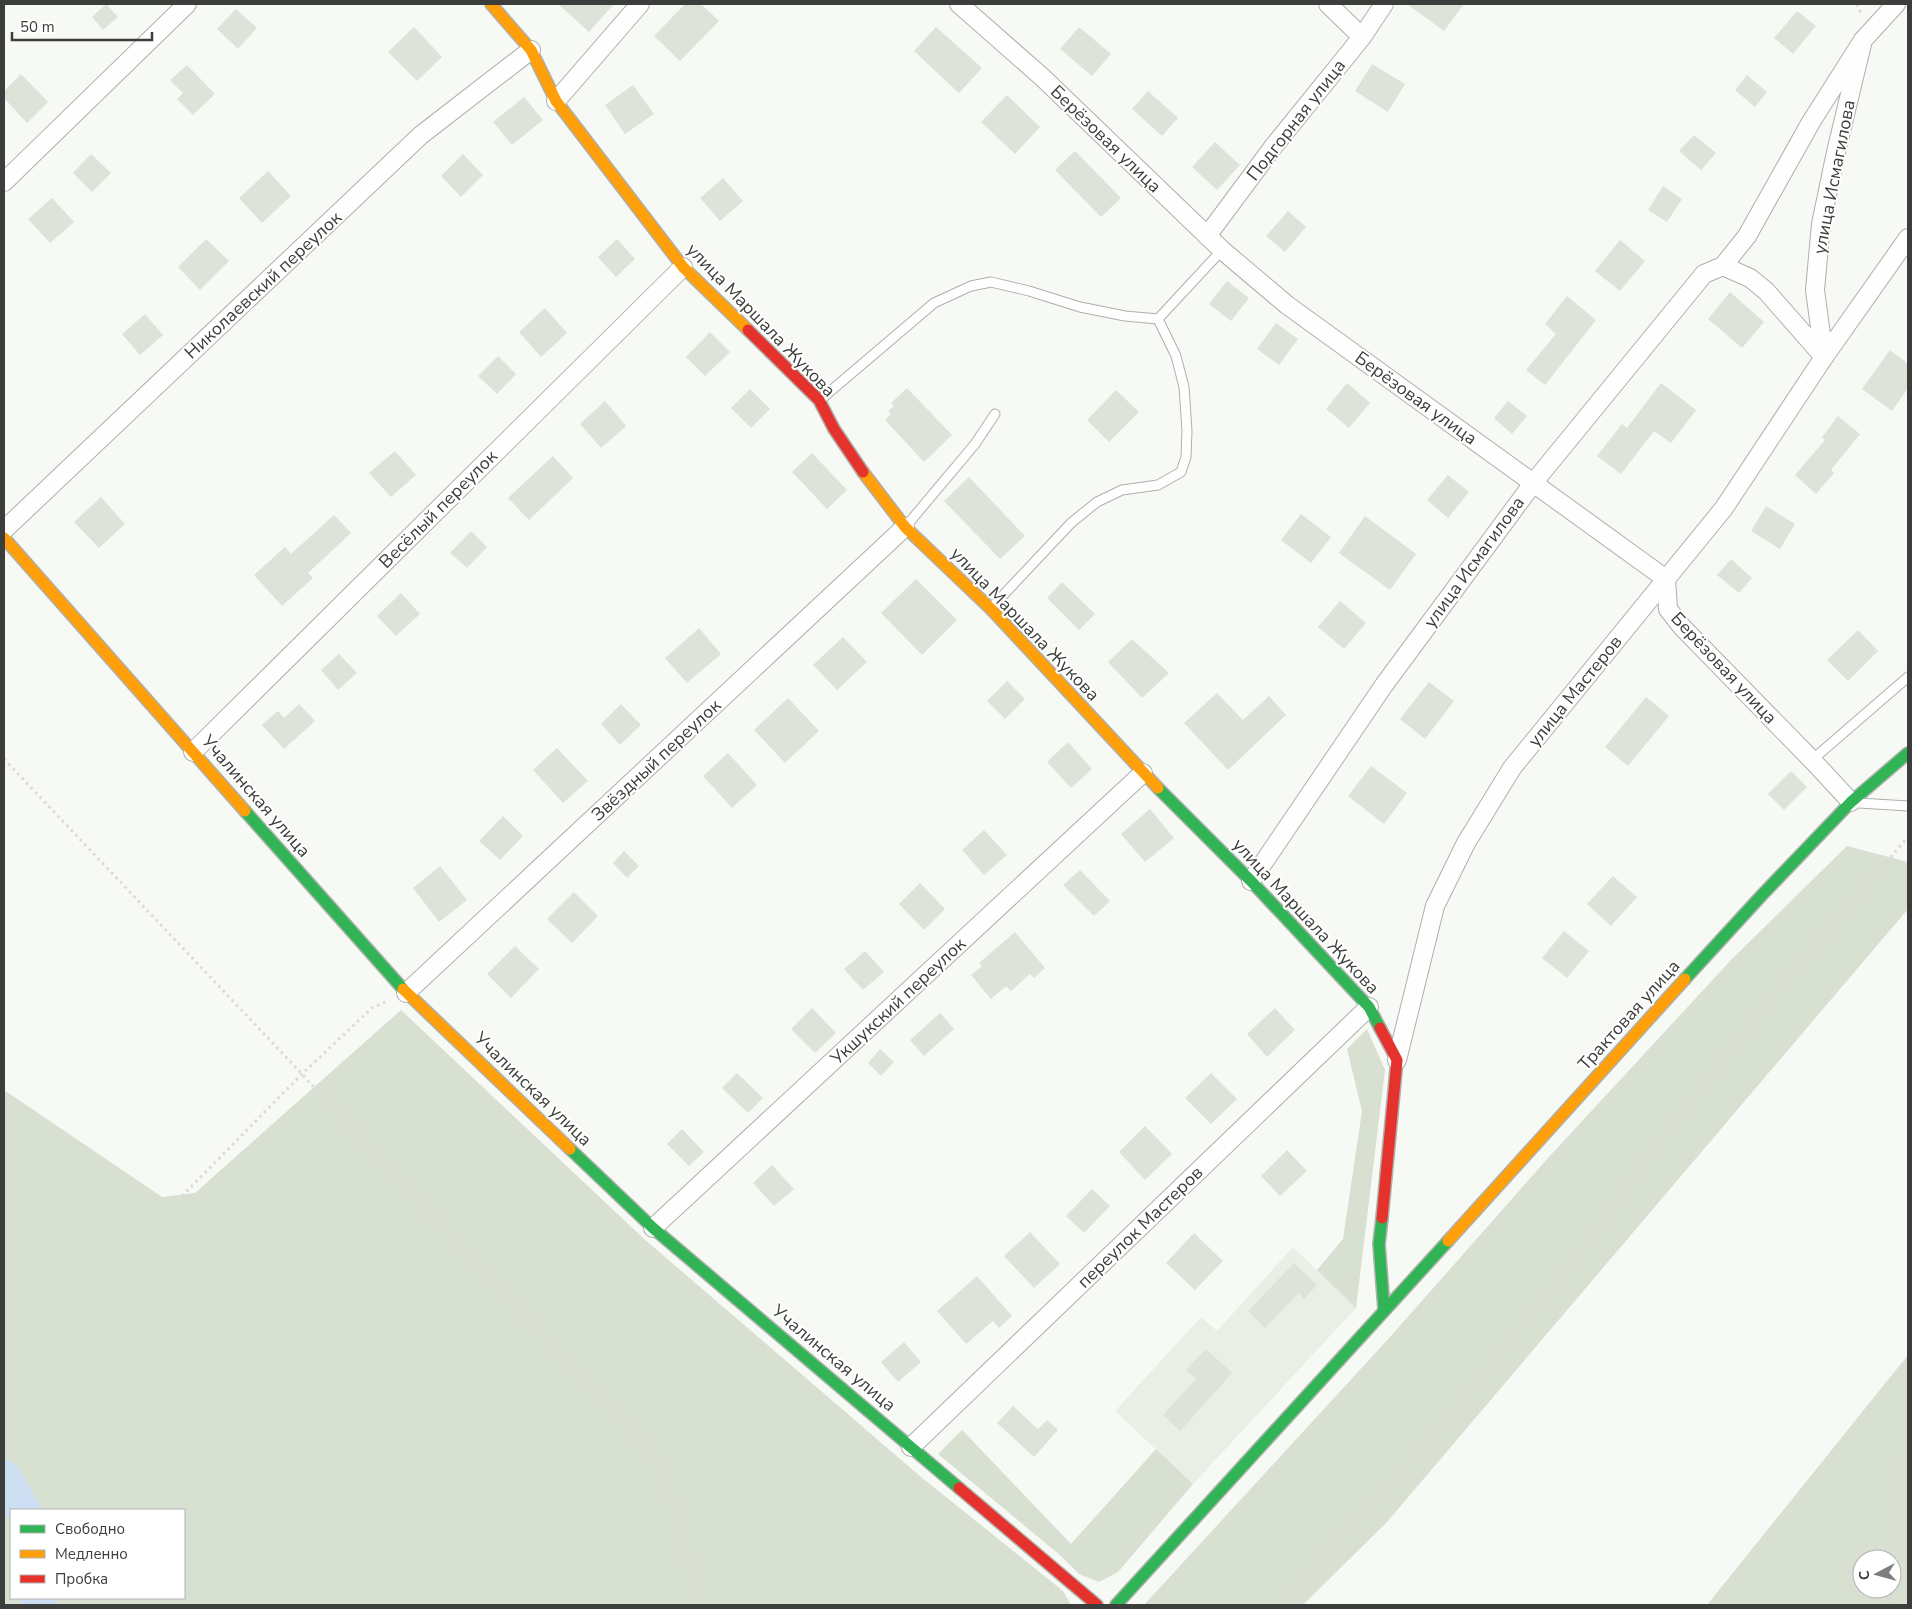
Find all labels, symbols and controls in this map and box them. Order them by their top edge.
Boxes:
scale bar [12,10,152,42]
text: 50 m [20,17,55,37]
street label: Подгорная улица [1241,54,1351,186]
street label: Берёзовая улица [1045,80,1167,198]
street label: улица Исмагилова [1807,98,1861,256]
street label: Николаевский переулок [179,205,347,364]
street label: улица Маршала Жукова [681,238,841,402]
street label: Берёзовая улица [1350,346,1482,450]
street label: Весёлый переулок [374,444,503,573]
street label: улица Исмагилова [1418,492,1530,632]
street label: улица Маршала Жукова [945,542,1105,706]
street label: Берёзовая улица [1666,607,1782,729]
street label: улица Мастеров [1523,630,1627,752]
street label: Звёздный переулок [586,693,726,826]
street label: Учалинская улица [195,729,316,862]
street label: улица Маршала Жукова [1227,833,1385,999]
street label: Укшукский переулок [825,932,971,1071]
street label: Трактовая улица [1573,954,1685,1076]
street label: Учалинская улица [468,1026,597,1151]
street label: переулок Мастеров [1072,1161,1208,1293]
street label: Учалинская улица [766,1298,901,1417]
legend [10,1509,185,1599]
text: Свободно [55,1519,125,1539]
text: Медленно [55,1544,128,1564]
north arrow [1852,1549,1902,1599]
text: Пробка [55,1569,108,1589]
text: С [1855,1569,1875,1581]

